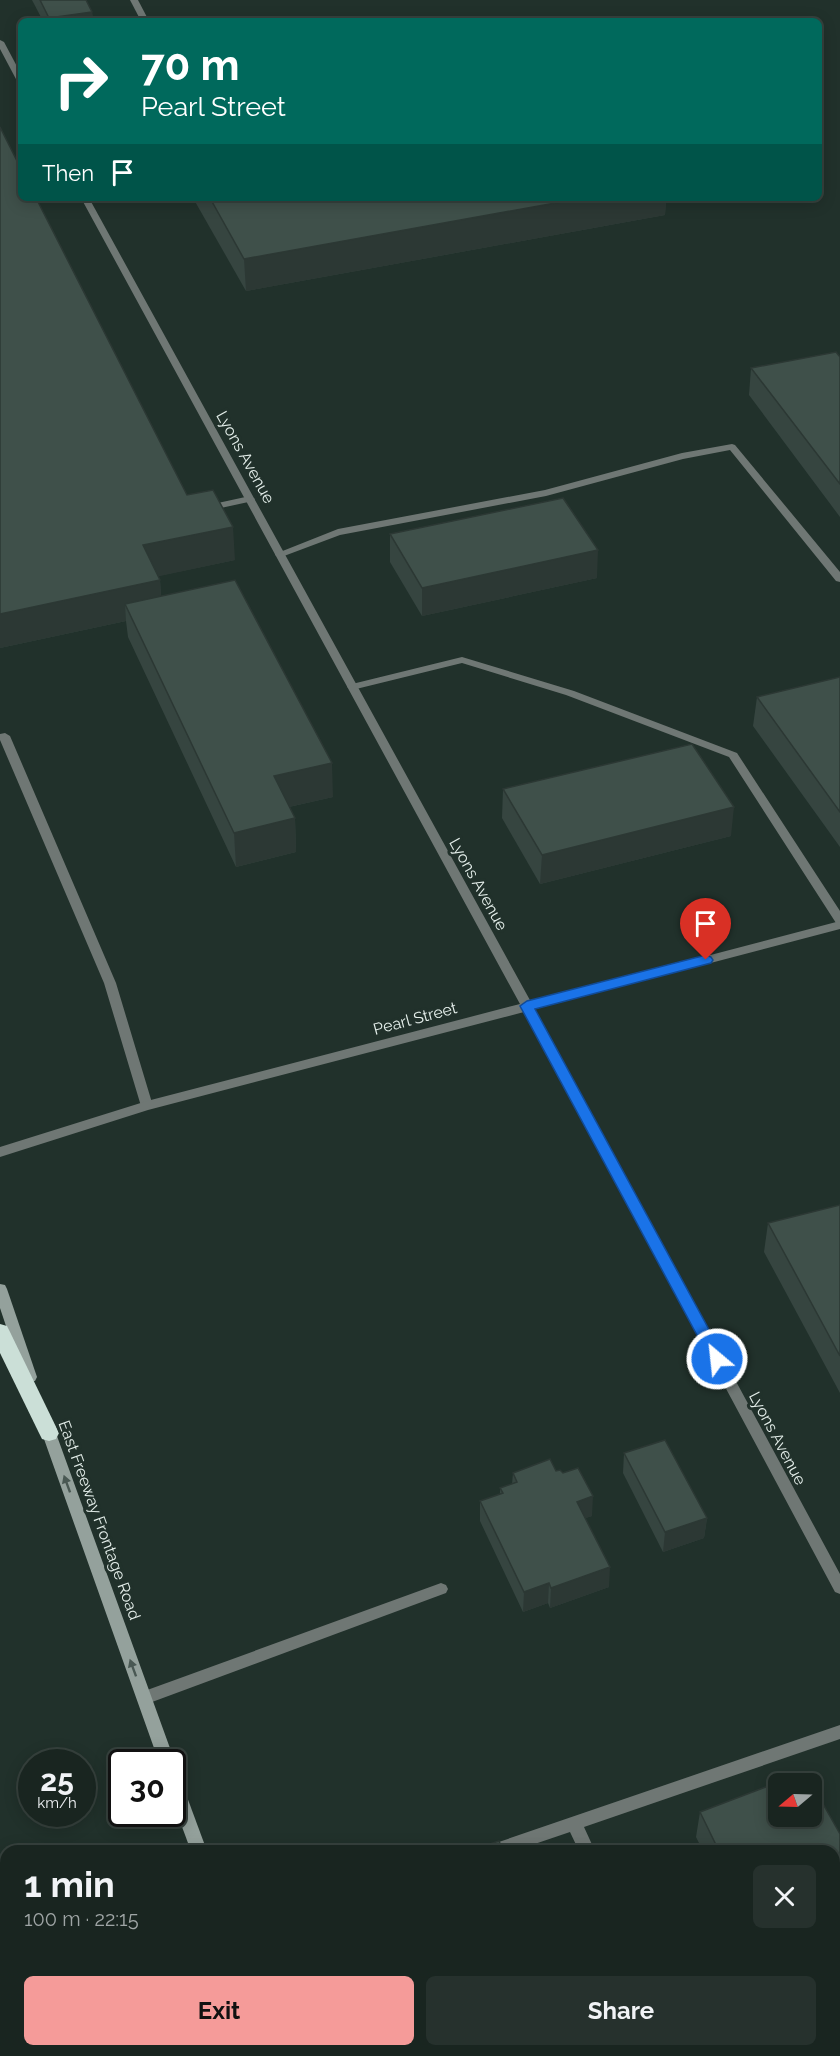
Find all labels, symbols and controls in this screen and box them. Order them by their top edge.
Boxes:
text: 70 m [141,41,240,90]
icon: right [42,42,120,120]
text: Pearl Street [141,91,286,122]
icon: arrive [106,156,139,189]
text: Then [42,160,94,186]
street label: Lyons Avenue [212,408,279,507]
street label: Lyons Avenue [445,835,512,934]
pin [680,898,731,960]
icon: arrive [689,907,722,940]
street label: Pearl Street [371,998,460,1039]
position arrow [685,1327,749,1391]
street label: Lyons Avenue [745,1388,810,1488]
street label: East Freeway Frontage Road [55,1418,144,1622]
one-way arrow [62,1475,72,1493]
one-way arrow [128,1659,138,1677]
speed limit sign: 30 [108,1749,186,1827]
text: 25 [40,1763,74,1798]
north arrow [768,1773,822,1827]
map controls [768,1773,822,1827]
text: km/h [37,1794,77,1812]
text: 1 min [24,1863,115,1905]
button: close [753,1865,816,1928]
text: 100 m · 22:15 [24,1907,139,1931]
button: Exit [24,1976,414,2045]
button: Share [426,1976,816,2045]

